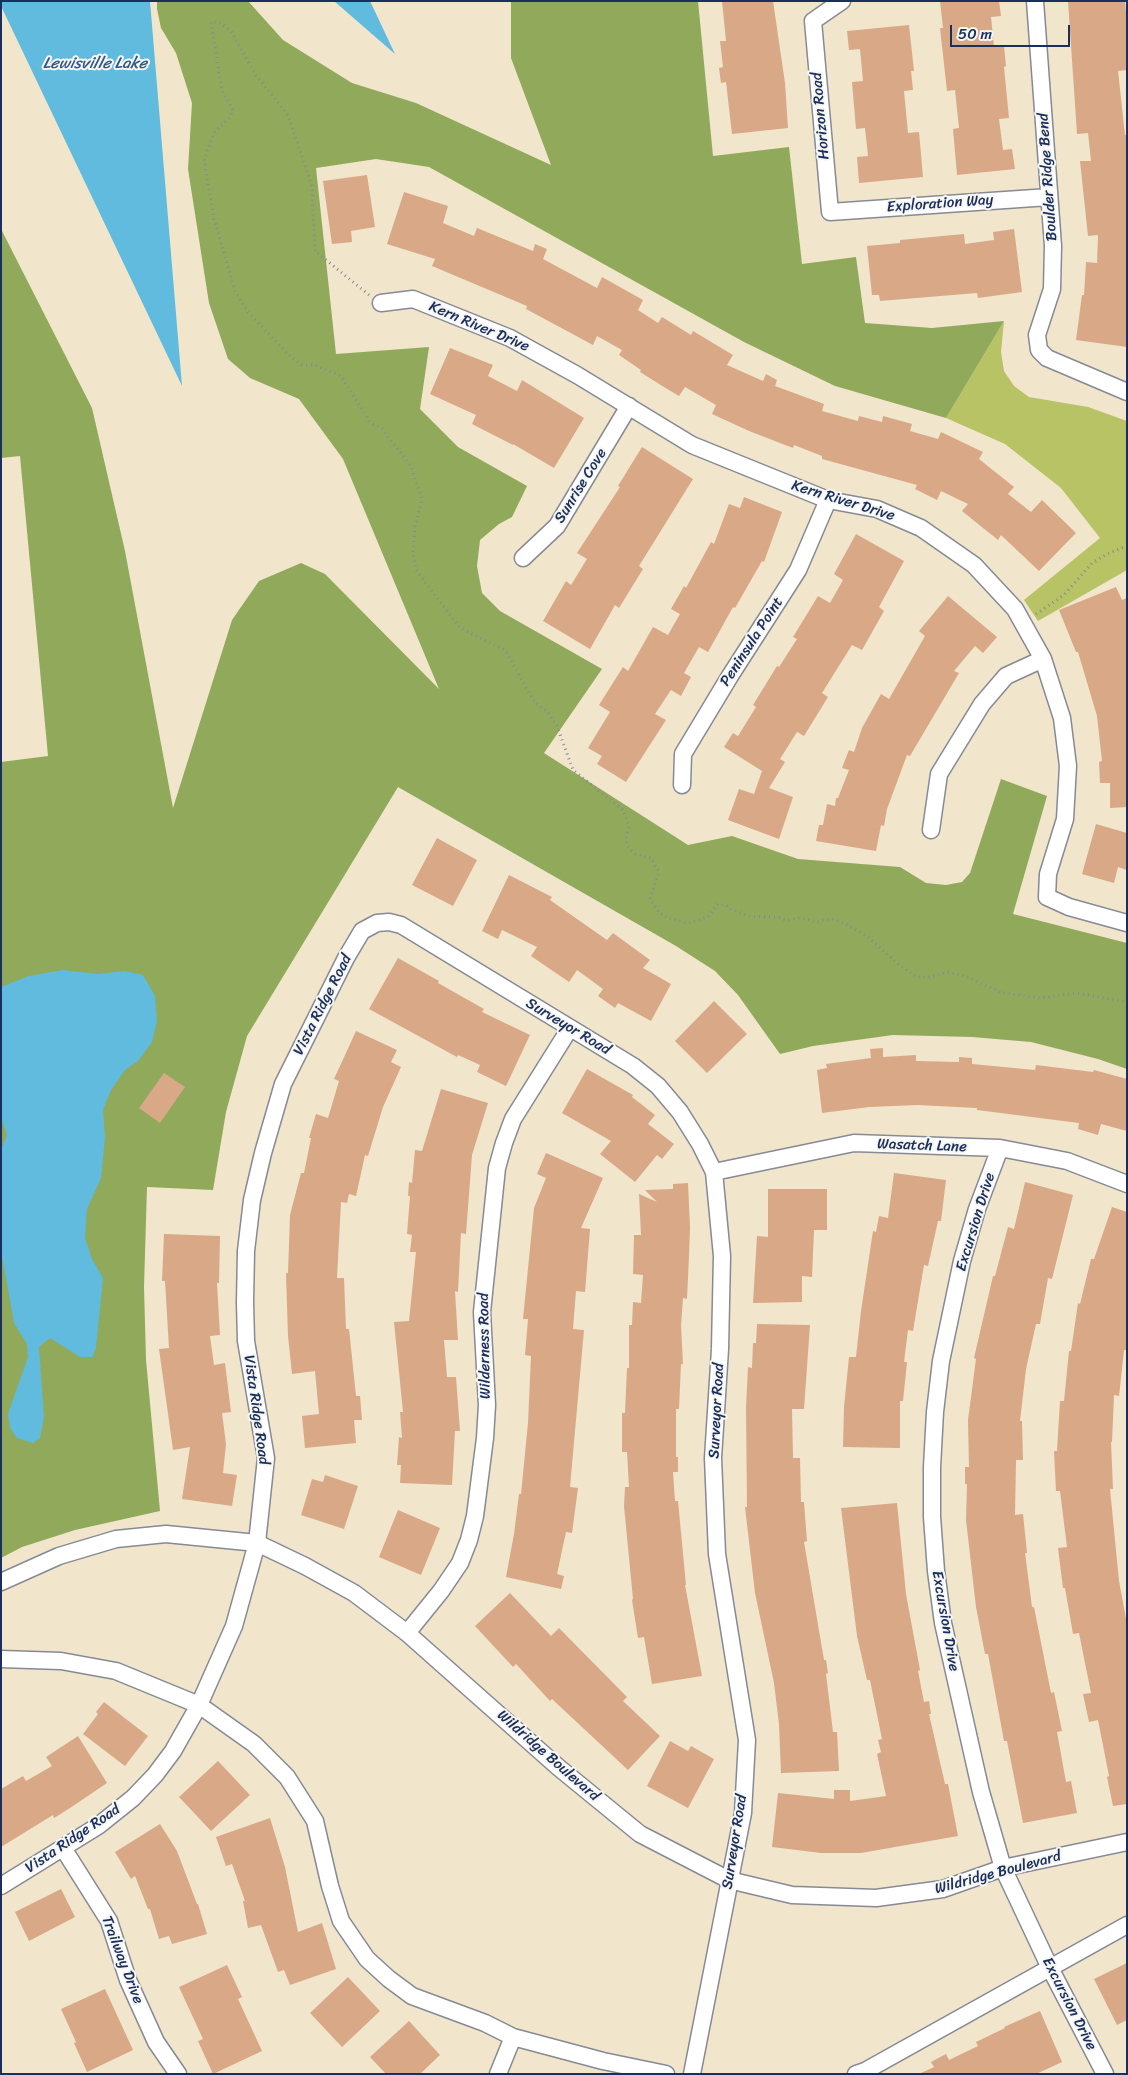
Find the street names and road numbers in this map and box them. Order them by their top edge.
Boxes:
street label: Horizon Road [808,72,834,160]
street label: Boulder Ridge Bend [1035,112,1061,242]
street label: Exploration Way [886,191,994,217]
street label: Kern River Drive [426,298,532,356]
street label: Sunrise Cove [551,445,611,527]
street label: Kern River Drive [789,477,897,525]
street label: Peninsula Point [717,594,787,690]
street label: Vista Ridge Road [290,952,356,1058]
street label: Surveyor Road [522,995,614,1059]
street label: Wasatch Lane [877,1135,967,1157]
street label: Excursion Drive [952,1171,1000,1273]
street label: Wilderness Road [475,1293,495,1399]
street label: Vista Ridge Road [239,1354,273,1466]
street label: Surveyor Road [706,1363,728,1459]
street label: Excursion Drive [927,1569,963,1673]
street label: Wildridge Boulevard [493,1707,603,1805]
street label: Surveyor Road [719,1793,751,1891]
street label: Vista Ridge Road [22,1801,124,1877]
street label: Wildridge Boulevard [933,1847,1063,1899]
street label: Trailway Drive [97,1914,147,2006]
street label: Excursion Drive [1038,1954,1100,2054]

